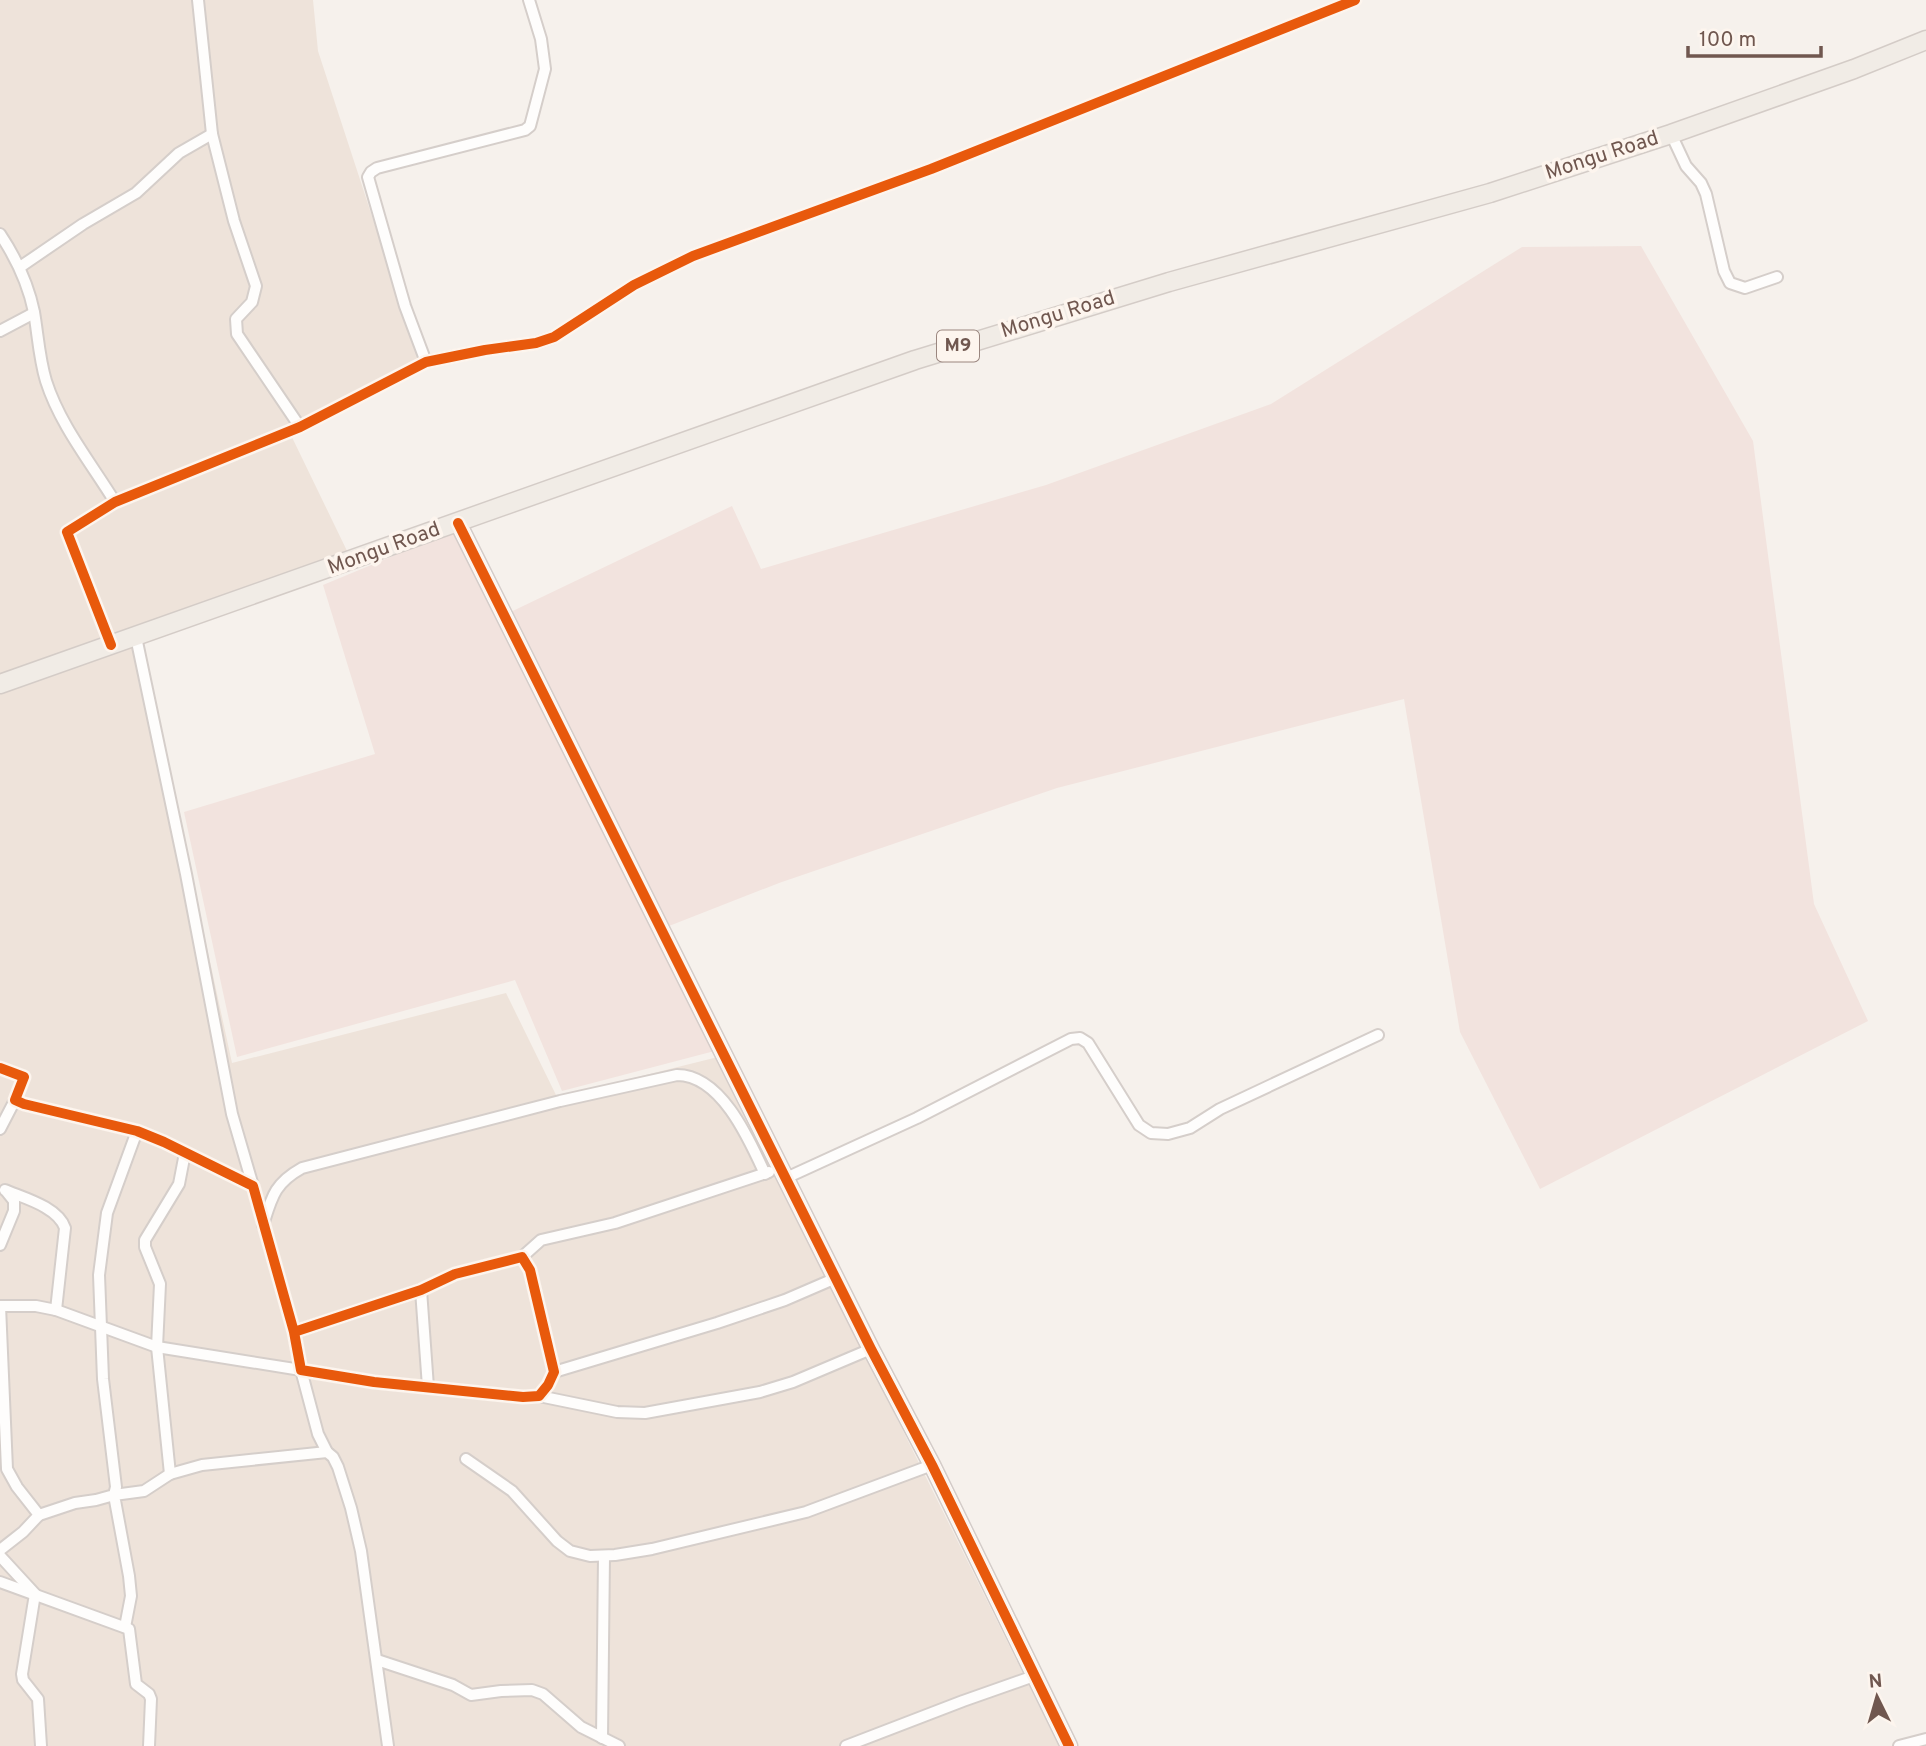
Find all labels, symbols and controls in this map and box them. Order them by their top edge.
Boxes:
scale bar [1688,14,1821,58]
text: 100 m [1699,27,1756,54]
street label: Mongu Road [1542,125,1662,187]
street label: Mongu Road [998,285,1118,345]
road number: M9 [937,330,979,362]
street label: Mongu Road [324,516,444,582]
north arrow [1842,1662,1912,1732]
text: N [1868,1670,1884,1695]

